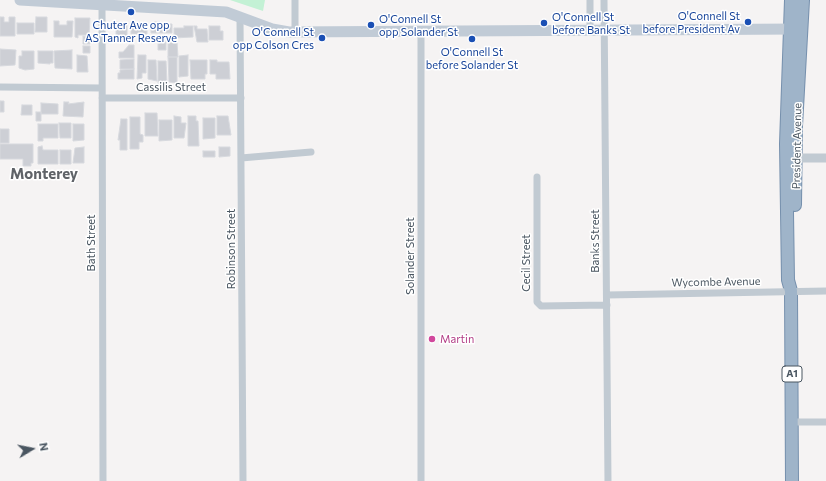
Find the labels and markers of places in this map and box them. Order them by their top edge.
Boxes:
marker: Chuter Ave opp AS Tanner Reserve [126,7,136,17]
place label: O'Connell St before President Av [642,9,740,35]
place label: O'Connell St before Banks St [552,10,630,36]
place label: O'Connell St opp Solander St [379,12,458,38]
marker: O'Connell St before President Av [743,17,753,27]
place label: Chuter Ave opp AS Tanner Reserve [85,18,177,44]
marker: O'Connell St before Banks St [539,18,549,28]
marker: O'Connell St opp Solander St [366,20,376,30]
place label: O'Connell St opp Colson Cres [233,25,314,51]
marker: O'Connell St opp Colson Cres [317,33,327,43]
marker: O'Connell St before Solander St [467,34,477,44]
place label: O'Connell St before Solander St [426,45,518,71]
place label: Martin [440,332,474,346]
marker: Martin [427,334,437,344]

